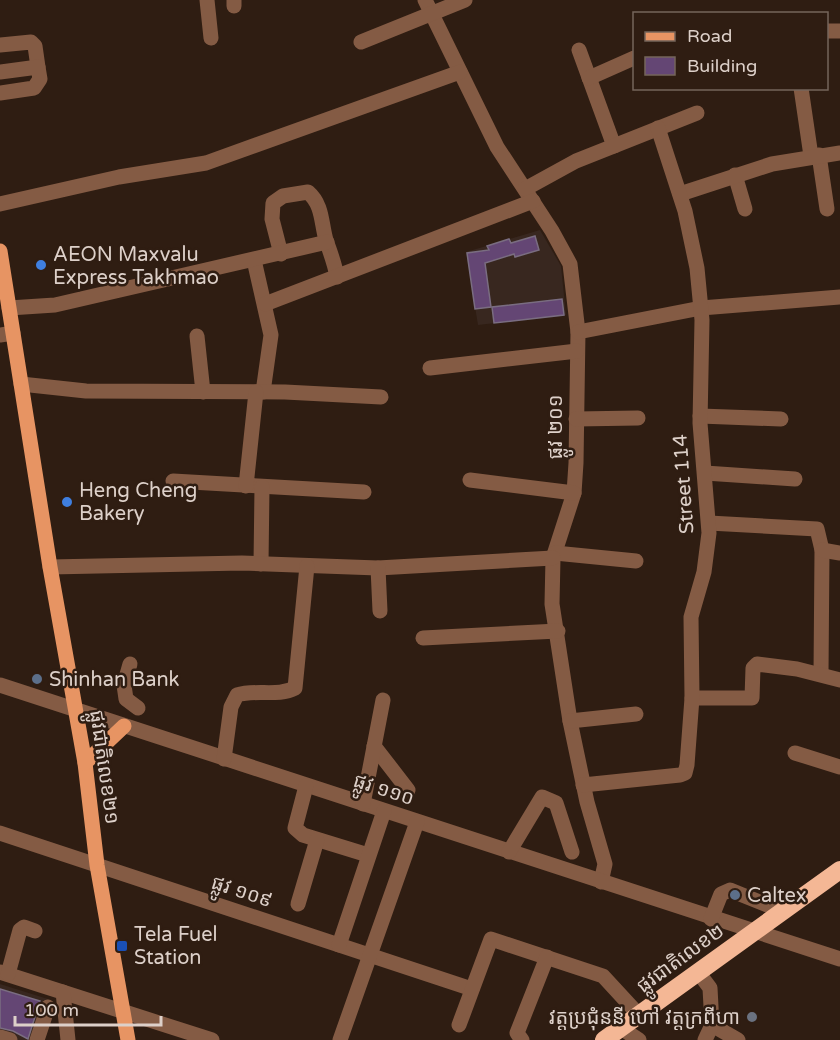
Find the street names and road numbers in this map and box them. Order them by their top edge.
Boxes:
street label: ផ្លូវ ២០១ [544,395,574,459]
street label: Street 114 [669,433,699,535]
street label: ផ្លូវជាតិលេខ២១ [78,708,124,827]
street label: ផ្លូវ ១១០ [348,769,417,817]
street label: ផ្លូវ ១០៩ [206,871,275,919]
street label: ផ្លូវជាតិលេខ២ [632,919,733,1003]

